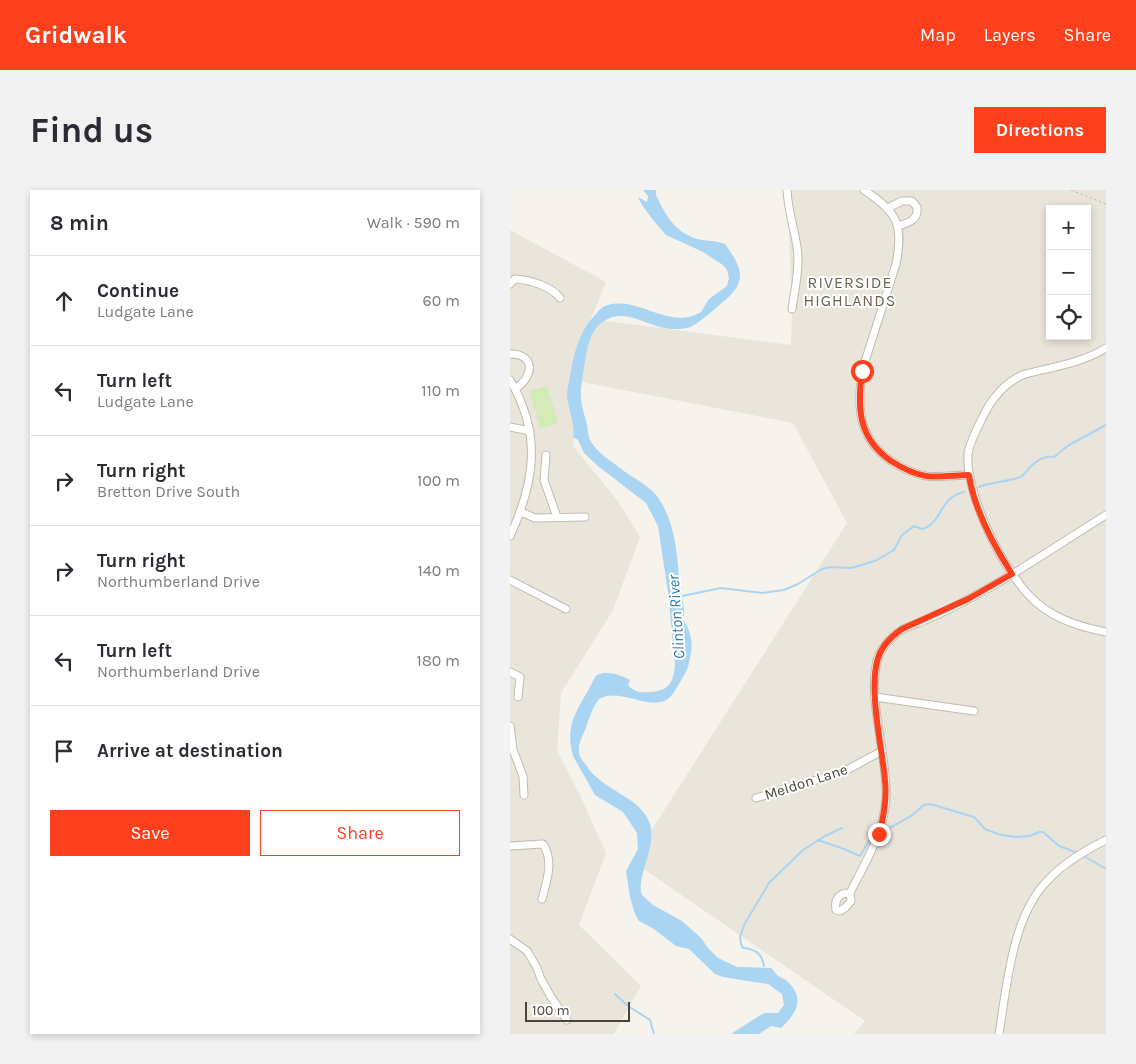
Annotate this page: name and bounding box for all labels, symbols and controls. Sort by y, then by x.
text: Gridwalk [25,21,127,49]
text: Map [920,24,956,46]
text: Layers [984,24,1036,46]
text: Share [1064,24,1111,46]
button: Directions [974,107,1106,153]
text: Find us [30,110,153,151]
map controls [1046,205,1091,340]
button: + [1046,205,1091,250]
text: 8 min [50,211,109,235]
text: Walk · 590 m [367,213,460,232]
button: − [1046,250,1091,295]
district label: RIVERSIDE HIGHLANDS [803,273,897,310]
text: Continue [97,280,179,302]
icon: ahead [50,287,78,315]
text: 60 m [423,291,460,310]
button: locate [1046,295,1091,340]
text: Ludgate Lane [97,302,194,321]
route start [851,360,874,383]
text: Turn left [97,370,172,392]
icon: left [50,377,78,405]
text: 110 m [421,381,460,400]
text: Ludgate Lane [97,392,194,411]
text: Turn right [97,460,186,482]
icon: right [50,467,78,495]
text: 100 m [417,471,460,490]
text: Bretton Drive South [97,482,240,501]
text: Turn right [97,550,186,572]
icon: right [50,557,78,585]
text: 140 m [418,561,460,580]
text: Northumberland Drive [97,572,260,591]
water label: Clinton River [664,574,688,660]
text: Turn left [97,640,172,662]
icon: left [50,647,78,675]
text: 180 m [417,651,460,670]
text: Northumberland Drive [97,662,260,681]
icon: arrive [50,737,78,765]
text: Arrive at destination [97,740,283,762]
street label: Meldon Lane [762,760,850,804]
button: Save [50,810,250,856]
button: Share [260,810,460,856]
route end [868,823,891,846]
scale bar [525,999,630,1022]
text: 100 m [532,1002,570,1019]

